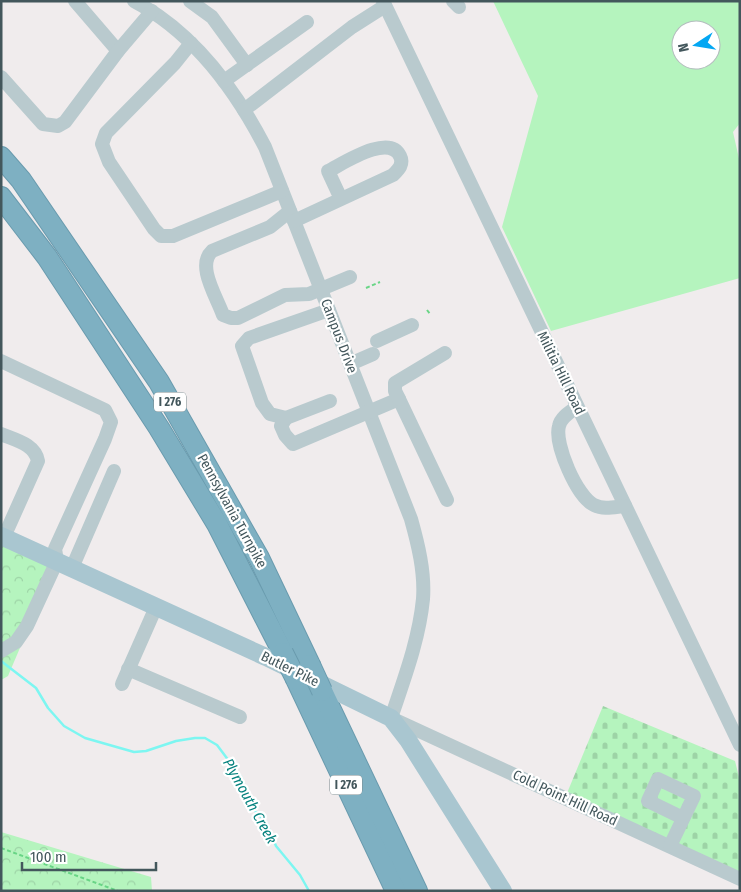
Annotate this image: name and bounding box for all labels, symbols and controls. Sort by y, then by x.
north arrow [671,20,721,70]
text: N [675,42,693,53]
street label: Campus Drive [317,296,361,376]
street label: Militia Hill Road [533,329,589,417]
road number: I 276 [154,392,186,412]
street label: Pennsylvania Turnpike [194,451,270,571]
street label: Butler Pike [258,648,322,690]
water label: Plymouth Creek [219,755,281,847]
street label: Cold Point Hill Road [510,766,620,830]
road number: I 276 [330,776,362,794]
scale bar [22,840,156,872]
text: 100 m [30,848,67,866]

